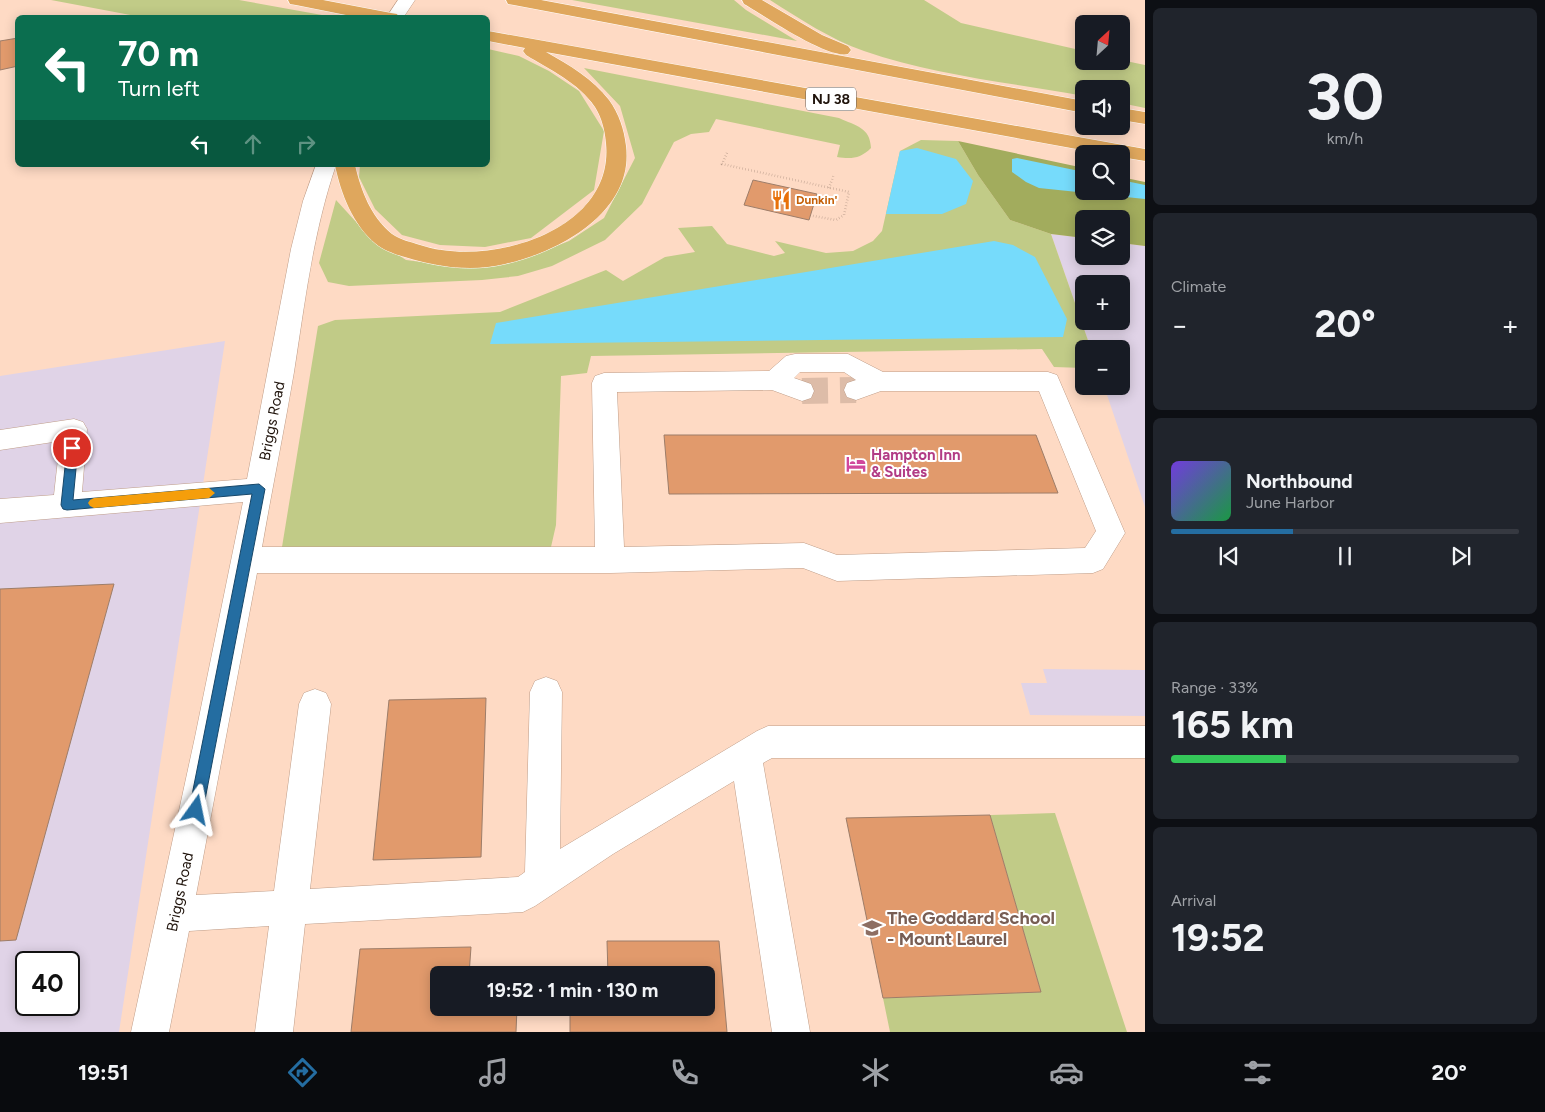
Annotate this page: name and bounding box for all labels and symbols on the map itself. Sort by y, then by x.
north arrow [1075,15,1130,70]
road number: NJ 38 [806,88,856,110]
restaurant icon: Dunkin' [770,189,792,211]
place label: Dunkin' [796,193,837,207]
street label: Briggs Road [255,380,289,462]
pin [51,427,93,469]
place label: Hampton Inn & Suites [871,446,960,481]
hotel icon: Hampton Inn & Suites [845,453,867,475]
position arrow [169,783,221,835]
street label: Briggs Road [163,851,197,933]
place label: The Goddard School - Mount Laurel [887,907,1055,950]
school or university icon: The Goddard School - Mount Laurel [861,917,883,939]
speed limit sign: 40 [15,951,80,1016]

